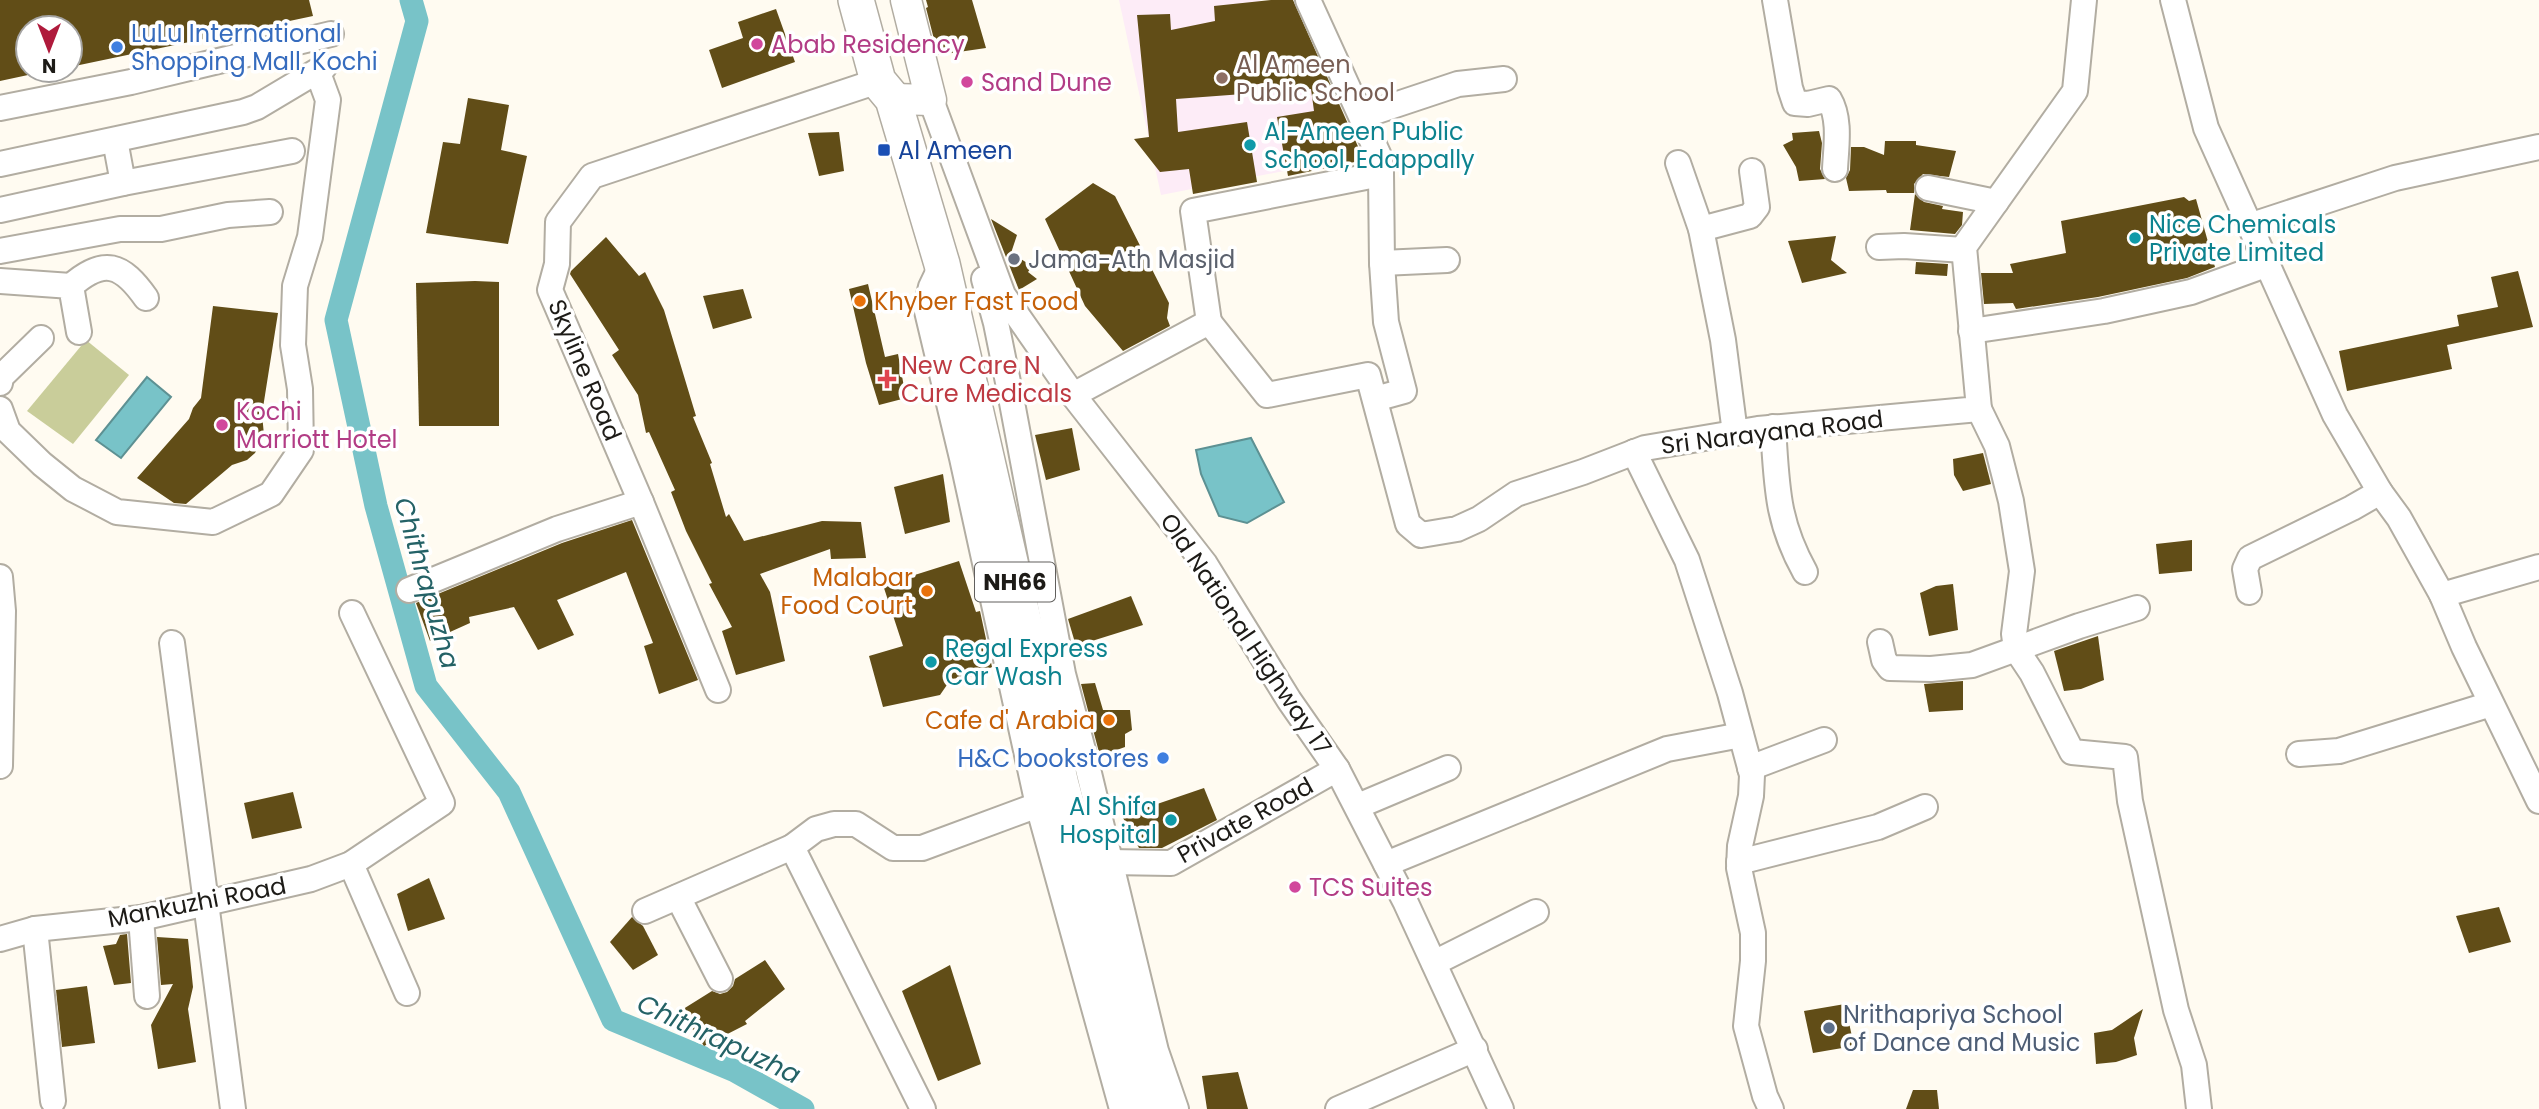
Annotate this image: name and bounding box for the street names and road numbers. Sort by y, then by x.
street label: Skyline Road [540,294,630,446]
street label: Sri Narayana Road [1659,402,1885,462]
street label: Old National Highway 17 [1153,507,1339,761]
road number: NH66 [975,562,1055,602]
street label: Private Road [1171,769,1319,871]
street label: Mankuzhi Road [105,869,289,935]

